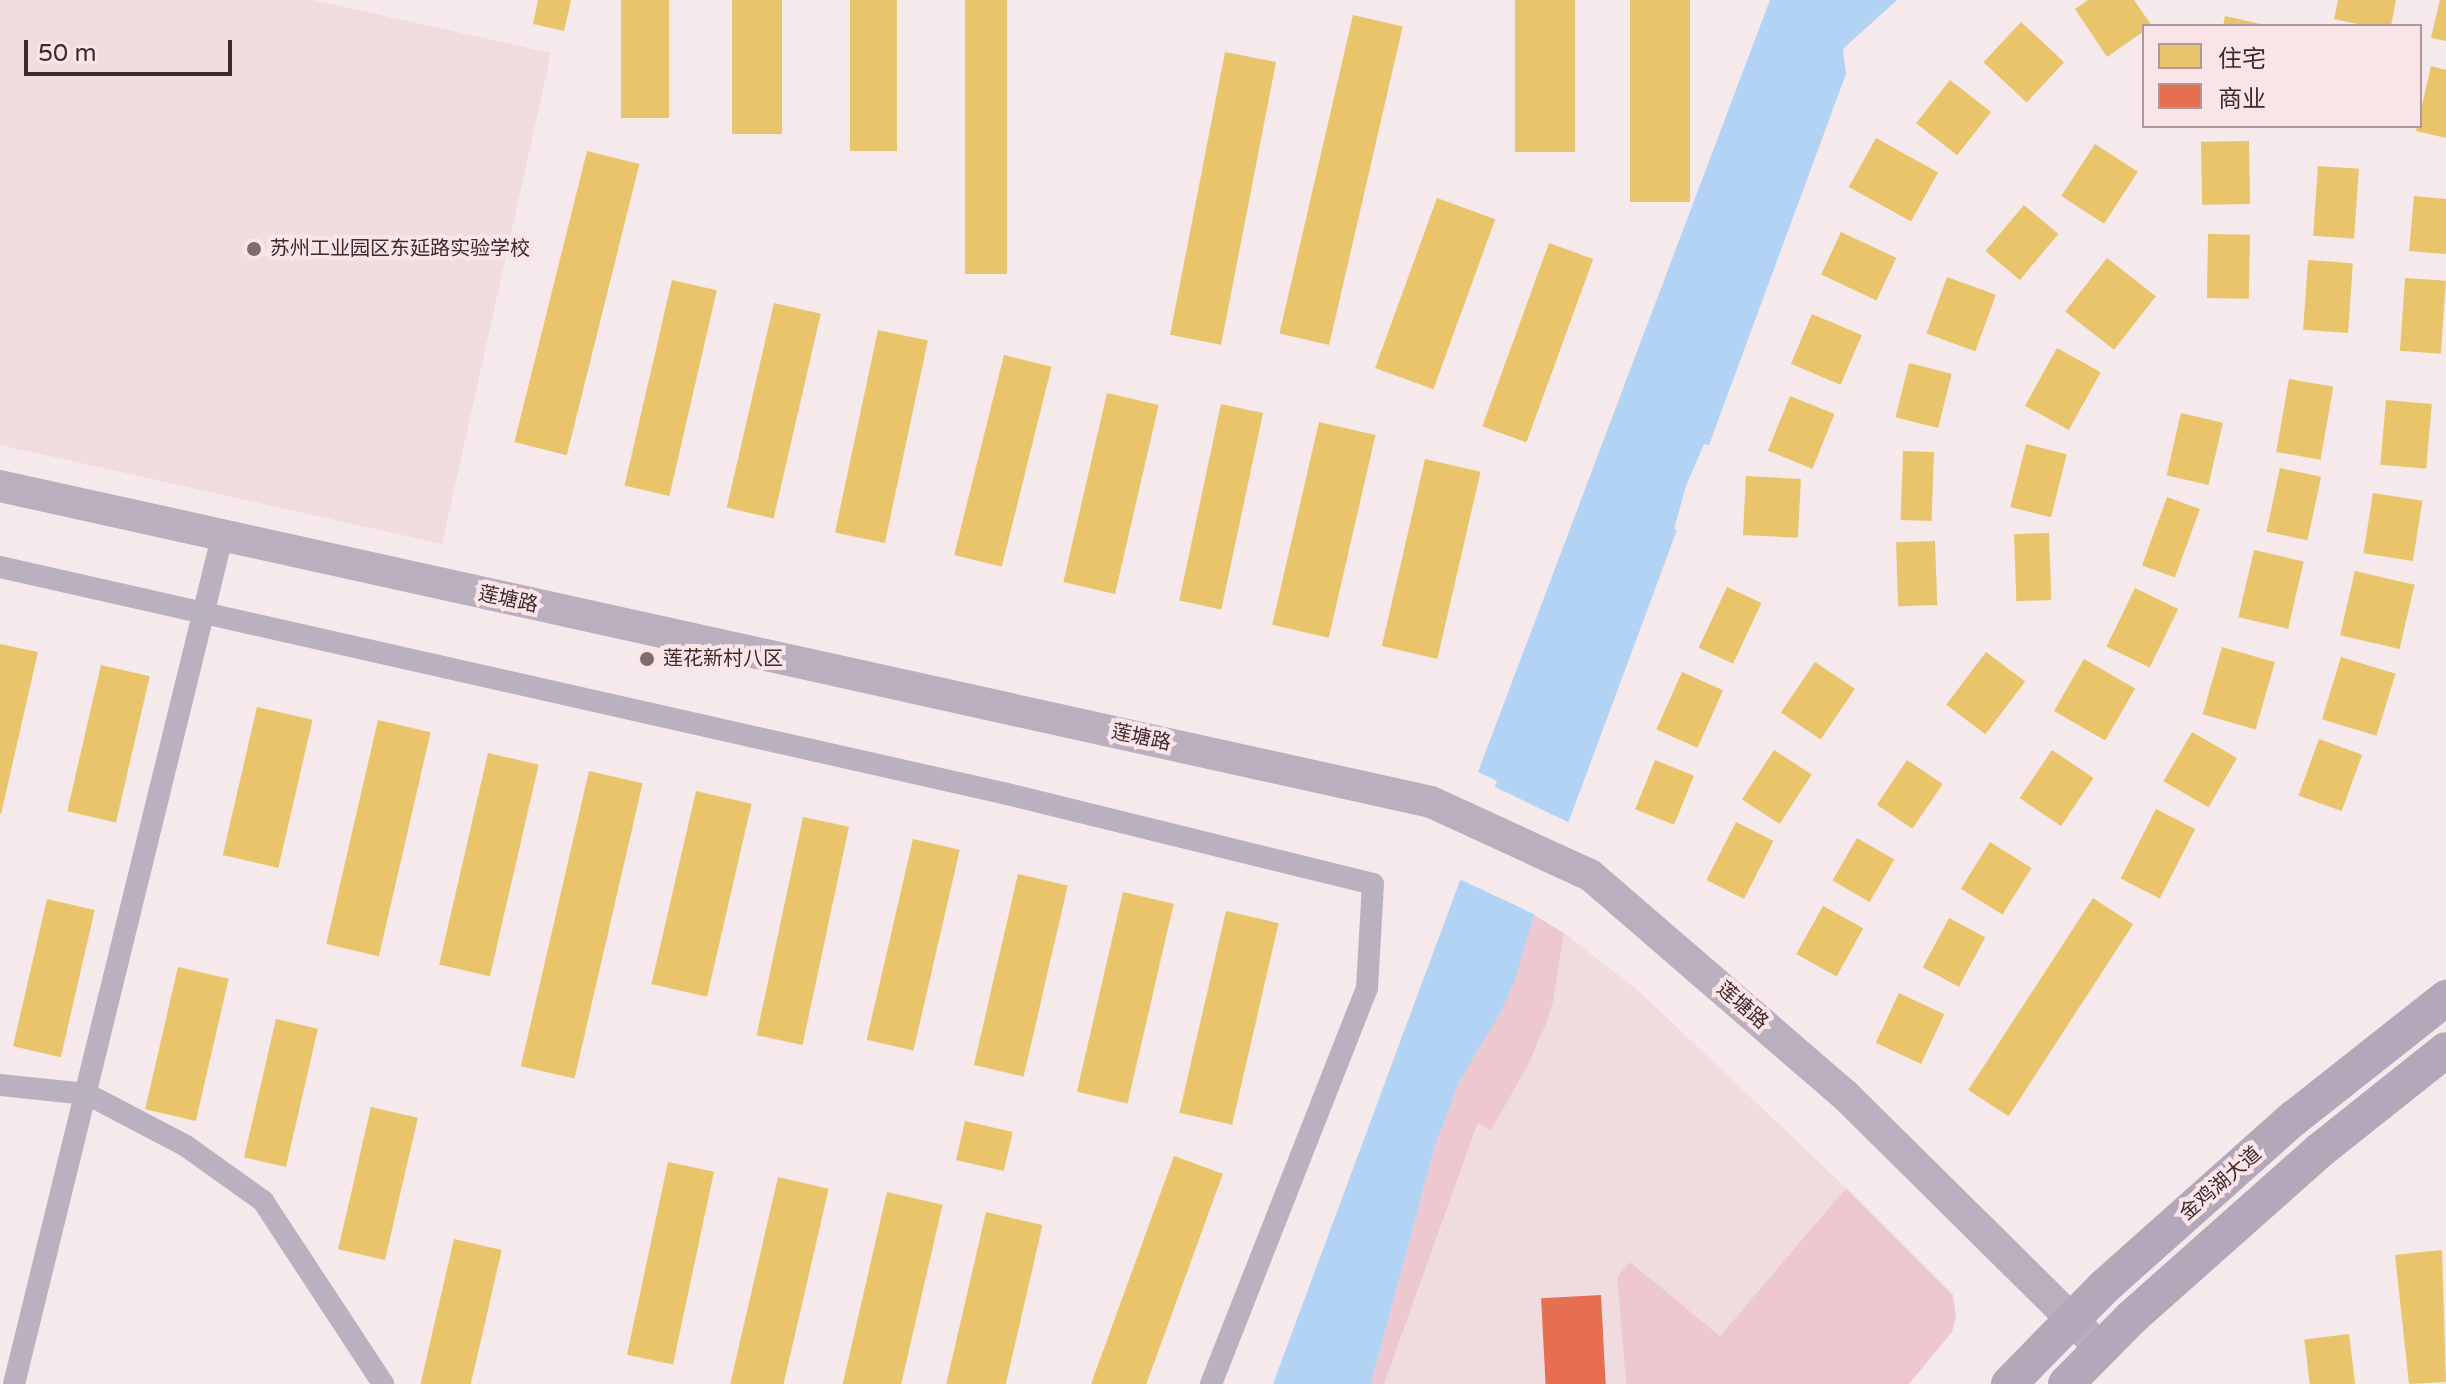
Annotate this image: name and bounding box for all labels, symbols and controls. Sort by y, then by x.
scale bar [28,24,236,74]
legend [2142,24,2422,128]
text: 50 m [38,39,96,68]
text: 住宅 [2218,45,2266,74]
text: 商业 [2218,85,2266,114]
place label: 苏州工业园区东延路实验学校 [270,237,530,261]
marker: 苏州工业园区东延路实验学校 [245,240,263,258]
street label: 莲塘路 [476,582,540,618]
place label: 莲花新村八区 [663,647,783,671]
marker: 莲花新村八区 [638,650,656,668]
street label: 莲塘路 [1109,720,1173,756]
street label: 莲塘路 [1711,977,1773,1035]
street label: 金鸡湖大道 [2175,1142,2267,1226]

